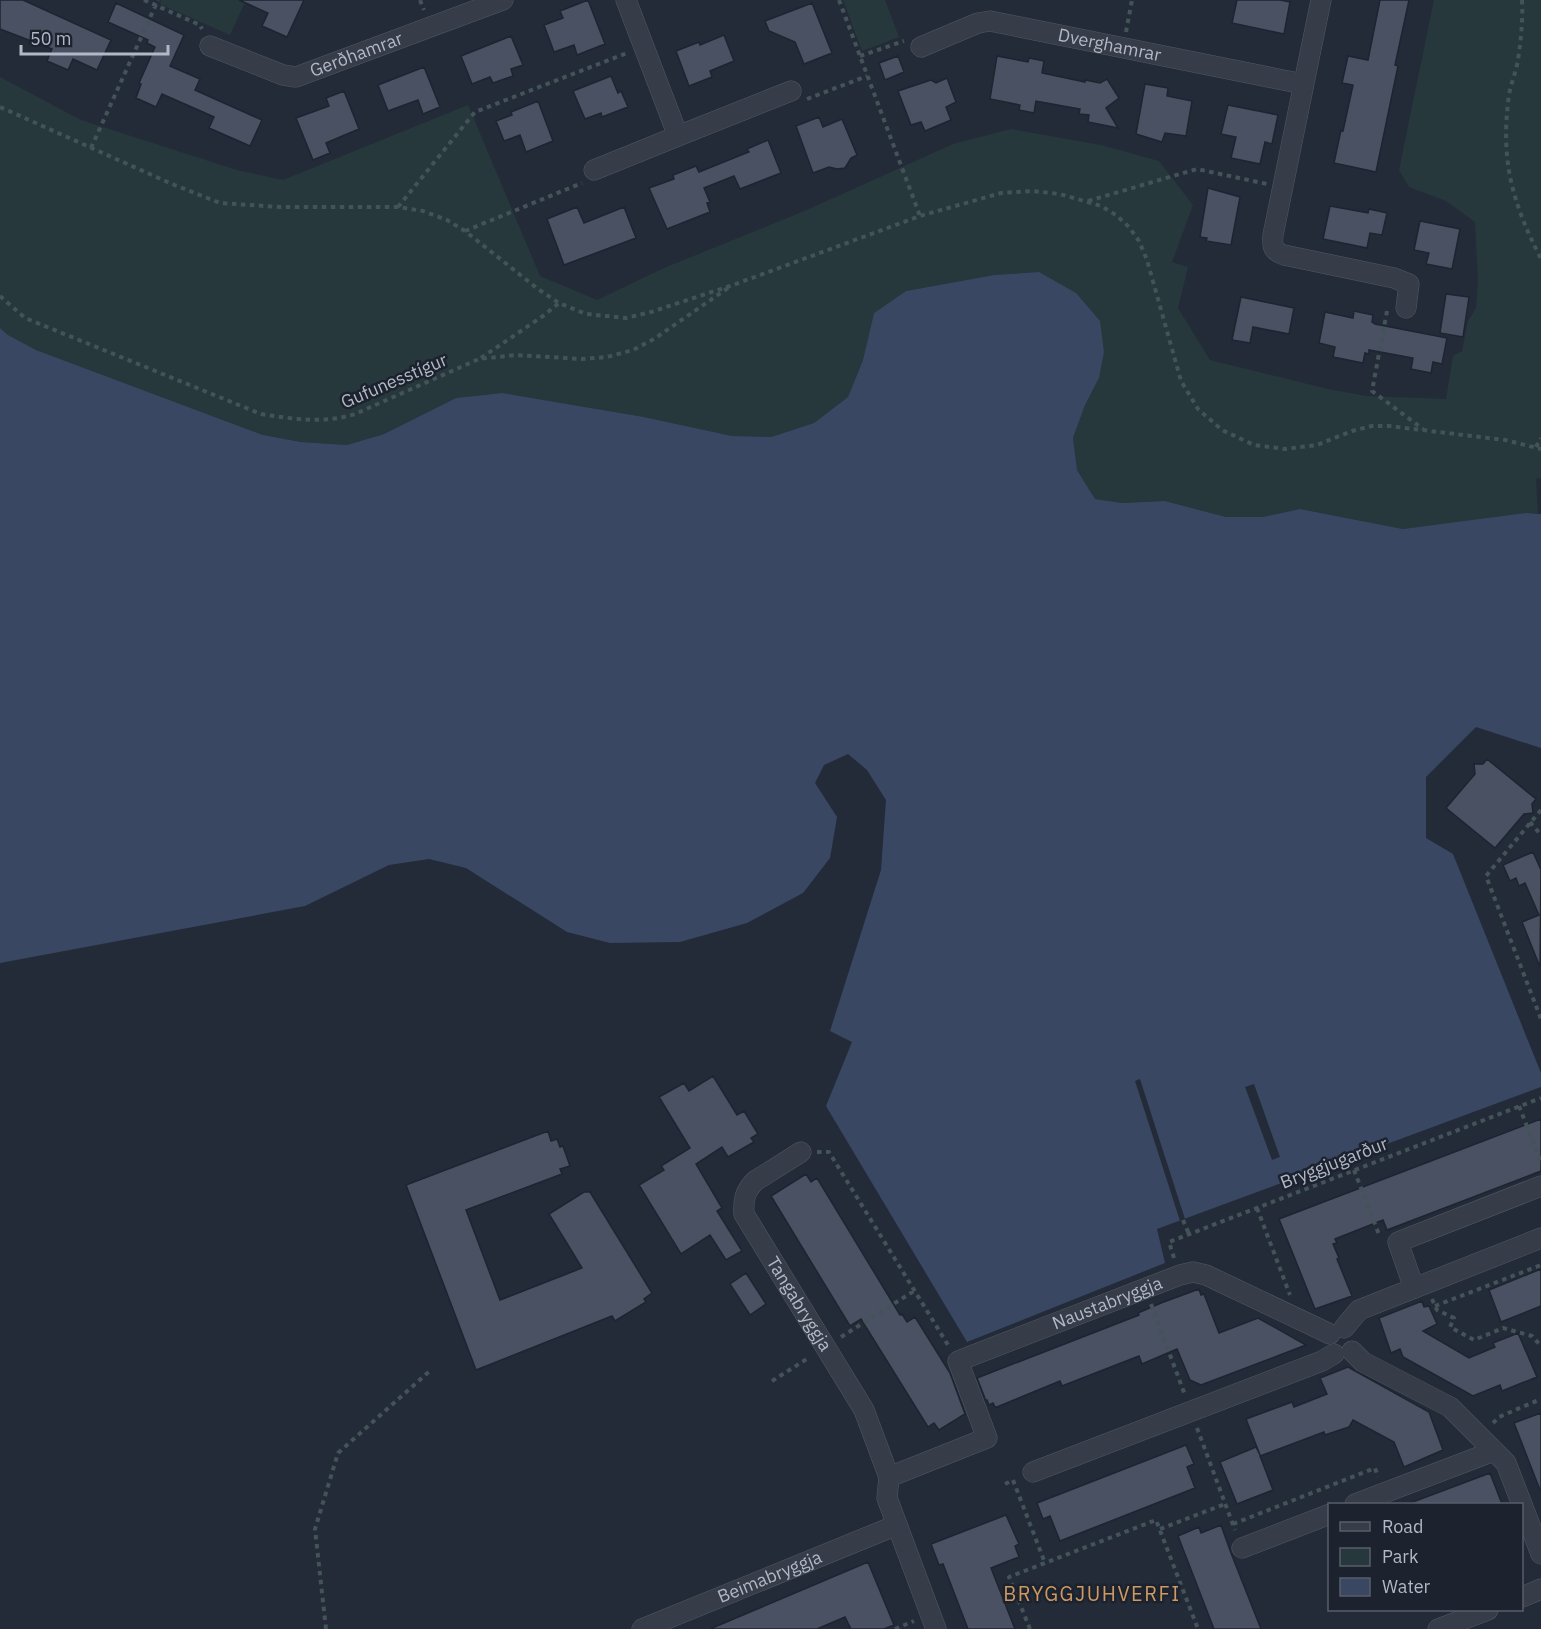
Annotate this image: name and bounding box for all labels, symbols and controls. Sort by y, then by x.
scale bar [21,18,168,56]
street label: Dverghamrar [1056,23,1164,66]
street label: Gerðhamrar [306,26,406,82]
text: 50 m [30,27,72,50]
street label: Gufunesstígur [337,348,451,413]
street label: Bryggjugarður [1277,1131,1391,1194]
street label: Tangabryggja [762,1252,837,1356]
street label: Naustabryggja [1049,1271,1166,1334]
legend [1328,1503,1523,1611]
text: Road [1382,1515,1423,1538]
street label: Beimabryggja [714,1545,825,1608]
text: Park [1382,1545,1419,1568]
text: Water [1382,1575,1431,1598]
district label: BRYGGJUHVERFI [1003,1580,1181,1607]

